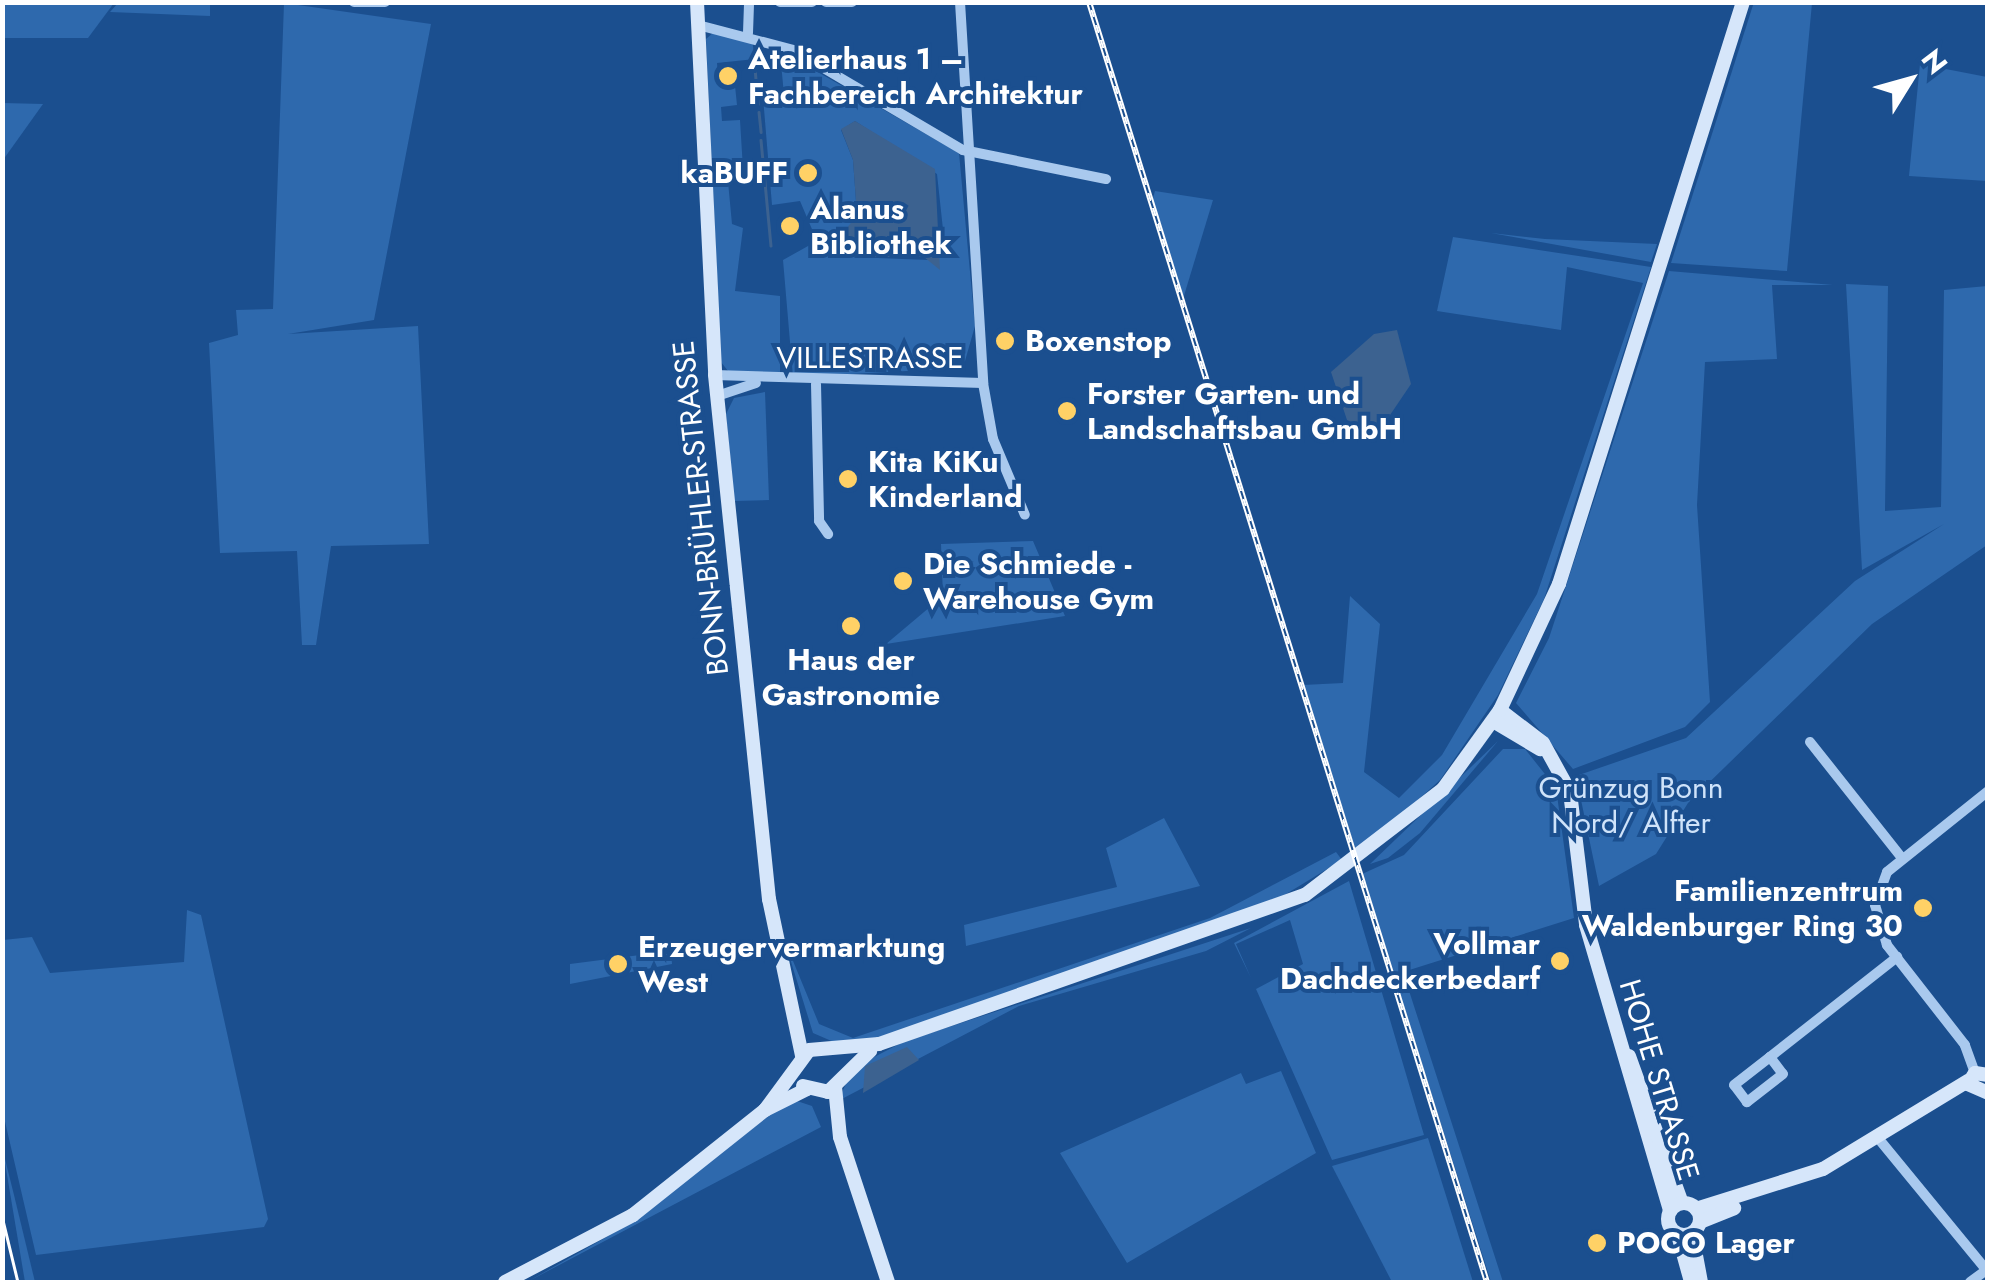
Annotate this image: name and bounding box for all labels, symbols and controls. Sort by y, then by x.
north arrow [1860,30,1960,130]
text: N [1911,40,1957,83]
place label: Atelierhaus 1 – Fachbereich Architektur [748,41,1083,112]
marker: Atelierhaus 1 – Fachbereich Architektur [717,65,739,87]
place label: kaBUFF [680,155,788,191]
marker: kaBUFF [797,162,819,184]
place label: Alanus Bibliothek [810,191,952,262]
marker: Alanus Bibliothek [779,215,801,237]
place label: Boxenstop [1025,323,1172,359]
marker: Boxenstop [994,330,1016,352]
street label: BONN-BRÜHLER-STRASSE [666,339,736,677]
street label: VILLESTRASSE [776,340,964,376]
place label: Forster Garten- und Landschaftsbau GmbH [1087,376,1402,446]
marker: Forster Garten- und Landschaftsbau GmbH [1056,400,1078,422]
place label: Kita KiKu Kinderland [868,444,1023,514]
marker: Kita KiKu Kinderland [837,468,859,490]
place label: Die Schmiede - Warehouse Gym [923,546,1154,616]
marker: Die Schmiede - Warehouse Gym [892,570,914,592]
marker: Haus der Gastronomie [840,615,862,637]
place label: Haus der Gastronomie [762,642,940,712]
park label: Grünzug Bonn Nord/ Alfter [1538,770,1724,840]
place label: Familienzentrum Waldenburger Ring 30 [1582,873,1903,944]
marker: Familienzentrum Waldenburger Ring 30 [1912,897,1934,919]
place label: Vollmar Dachdeckerbedarf [1280,926,1540,996]
place label: Erzeugervermarktung West [638,929,945,1000]
marker: Vollmar Dachdeckerbedarf [1549,950,1571,972]
marker: Erzeugervermarktung West [607,953,629,975]
street label: HOHE STRASSE [1611,975,1707,1185]
place label: POCO Lager [1617,1225,1795,1261]
marker: POCO Lager [1586,1232,1608,1254]

